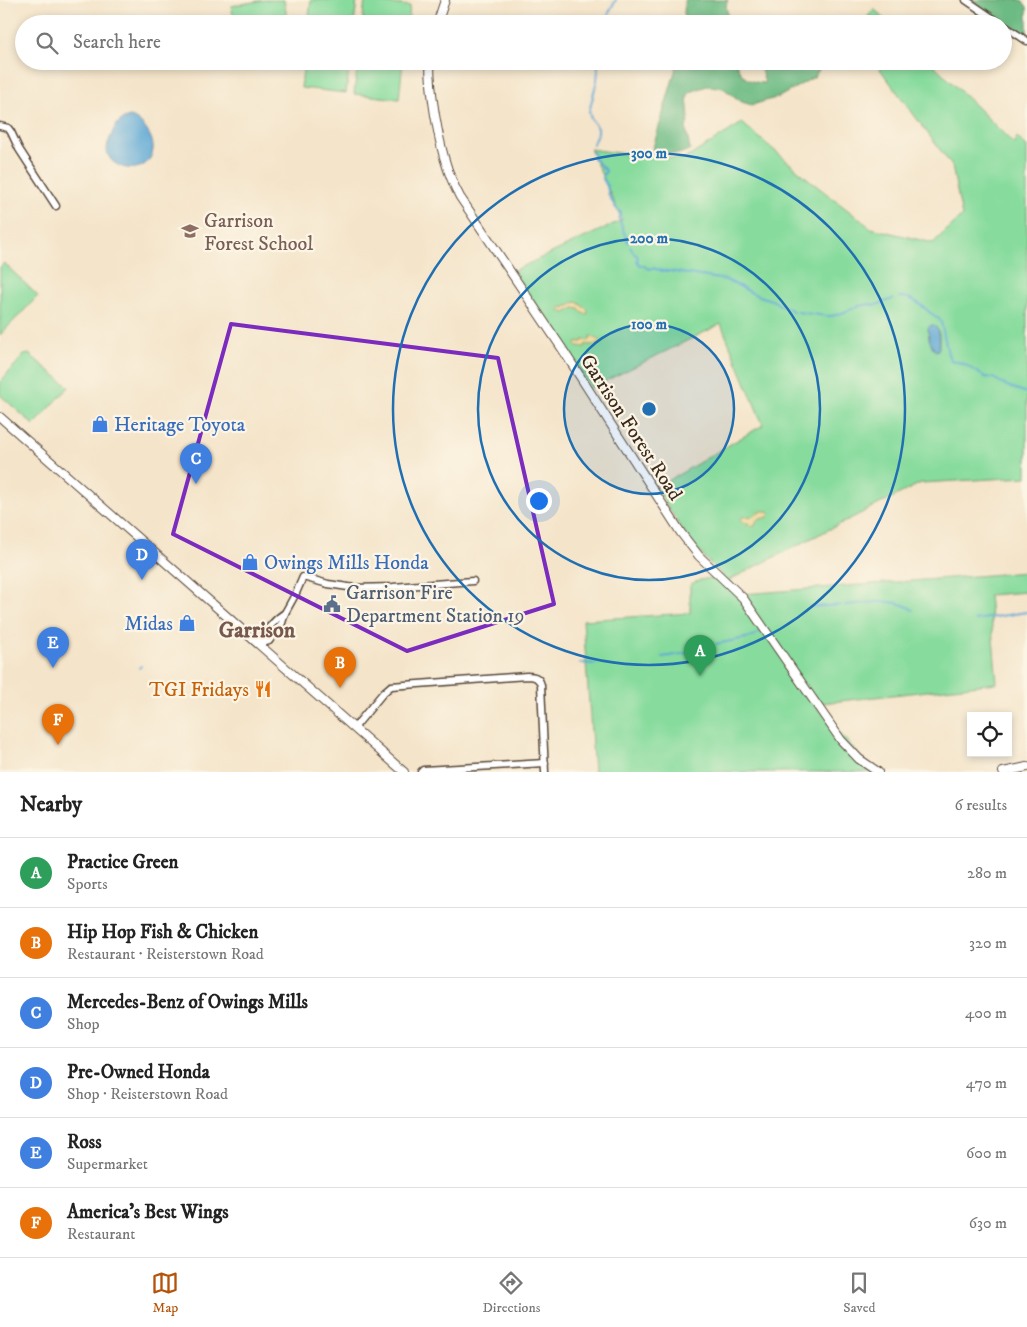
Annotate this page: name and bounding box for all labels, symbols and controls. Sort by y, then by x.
search box [15,15,1012,70]
icon: search [33,29,61,57]
text: Search here [73,31,161,54]
text: 300 m [631,144,668,163]
place label: Garrison Forest School [204,209,313,257]
school or university icon: Garrison Forest School [180,221,200,241]
text: 200 m [630,229,669,248]
text: 100 m [631,315,668,334]
street label: Garrison Forest Road [574,350,687,506]
centre of rings [640,400,658,418]
place label: Heritage Toyota [114,413,246,438]
shop icon: Heritage Toyota [90,414,110,434]
pin: C [180,443,212,484]
your location [526,488,552,514]
pin: D [126,539,158,580]
place label: Owings Mills Honda [264,551,429,576]
shop icon: Owings Mills Honda [240,552,260,572]
place label: Garrison Fire Department Station 19 [346,581,525,629]
public building icon: Garrison Fire Department Station 19 [322,594,342,614]
place label: Midas [124,612,173,637]
shop icon: Midas [177,613,197,633]
district label: Garrison [219,617,296,644]
pin: E [37,627,69,668]
pin: A [684,635,716,676]
pin: B [324,647,356,688]
place label: TGI Fridays [149,678,249,703]
restaurant icon: TGI Fridays [253,679,273,699]
pin: F [42,704,74,745]
map controls [967,712,1012,757]
button: locate [967,712,1012,757]
text: Nearby [20,792,82,818]
text: 6 results [954,795,1007,815]
text: Practice Green [67,851,178,874]
text: A [31,863,41,883]
text: 280 m [967,863,1007,883]
text: Sports [67,874,108,894]
text: Hip Hop Fish & Chicken [67,921,258,944]
text: B [31,933,41,953]
text: 320 m [969,933,1007,953]
text: Restaurant · Reisterstown Road [67,944,264,964]
text: Mercedes-Benz of Owings Mills [67,991,308,1014]
text: C [31,1003,41,1023]
text: 400 m [965,1003,1007,1023]
text: Shop [67,1014,100,1034]
text: Pre-Owned Honda [67,1061,210,1084]
text: D [30,1073,42,1093]
text: 470 m [966,1073,1007,1093]
text: Shop · Reisterstown Road [67,1084,228,1104]
text: Ross [67,1131,101,1154]
text: E [30,1143,42,1163]
text: 600 m [966,1143,1007,1163]
text: Supermarket [67,1154,148,1174]
text: America's Best Wings [67,1201,228,1224]
text: F [31,1213,41,1233]
text: 630 m [969,1213,1007,1233]
text: Restaurant [67,1224,135,1244]
tab: Map [151,1269,179,1317]
tab: Directions [482,1269,540,1317]
tab: Saved [843,1269,876,1317]

